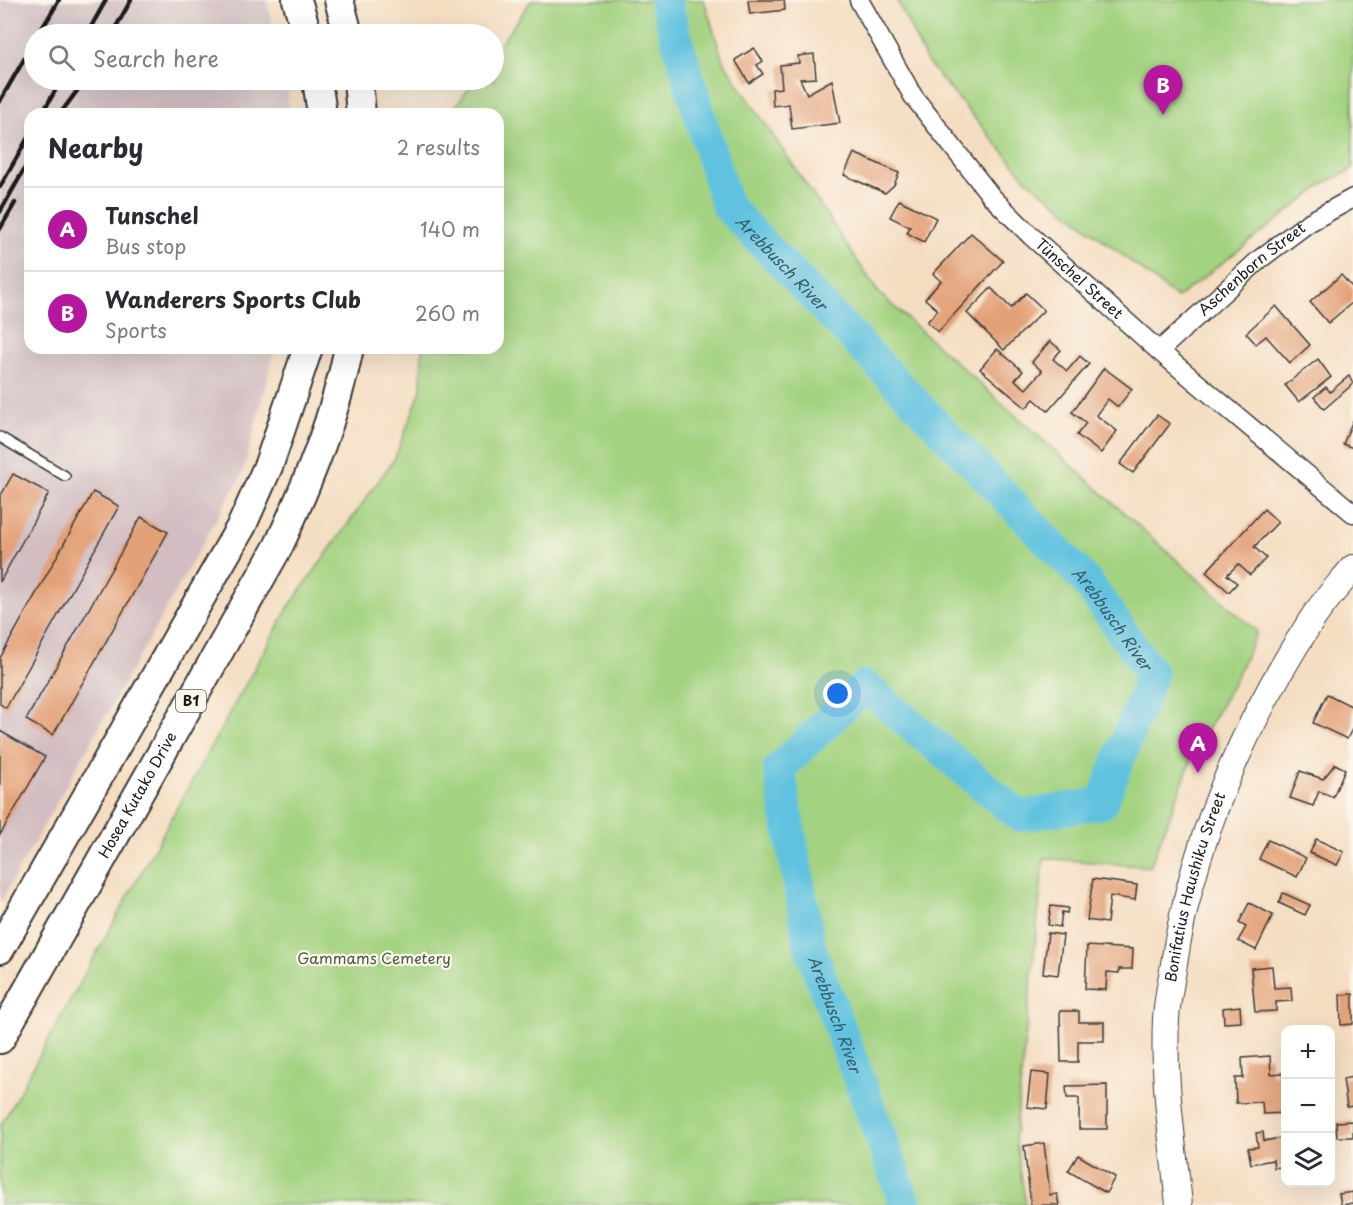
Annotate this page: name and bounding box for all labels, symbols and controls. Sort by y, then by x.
search box [24,24,504,90]
icon: search [45,41,78,74]
text: Search here [93,41,219,74]
pin: B [1144,66,1182,115]
text: Nearby [48,128,143,167]
text: 2 results [397,132,480,162]
text: Tunschel [105,198,198,231]
water label: Arebbusch River [731,209,835,317]
text: A [60,214,75,244]
text: 140 m [420,214,480,244]
street label: Aschenborn Street [1192,216,1310,320]
text: Bus stop [105,231,186,261]
street label: Tünschel Street [1031,232,1129,324]
text: Wanderers Sports Club [105,282,361,315]
text: B [61,298,74,328]
text: 260 m [415,298,480,328]
text: Sports [105,315,167,345]
water label: Arebbusch River [1067,561,1160,677]
your location [823,679,852,708]
road number: B1 [176,690,206,712]
pin: A [1178,724,1218,773]
street label: Hosea Kutako Drive [91,727,181,862]
street label: Bonifatius Haushiku Street [1158,788,1231,984]
park label: Gammams Cemetery [297,946,451,969]
water label: Arebbusch River [803,952,869,1078]
map controls [1281,1025,1335,1187]
button: + [1281,1025,1335,1079]
button: − [1281,1079,1335,1133]
button: layers [1281,1133,1335,1187]

